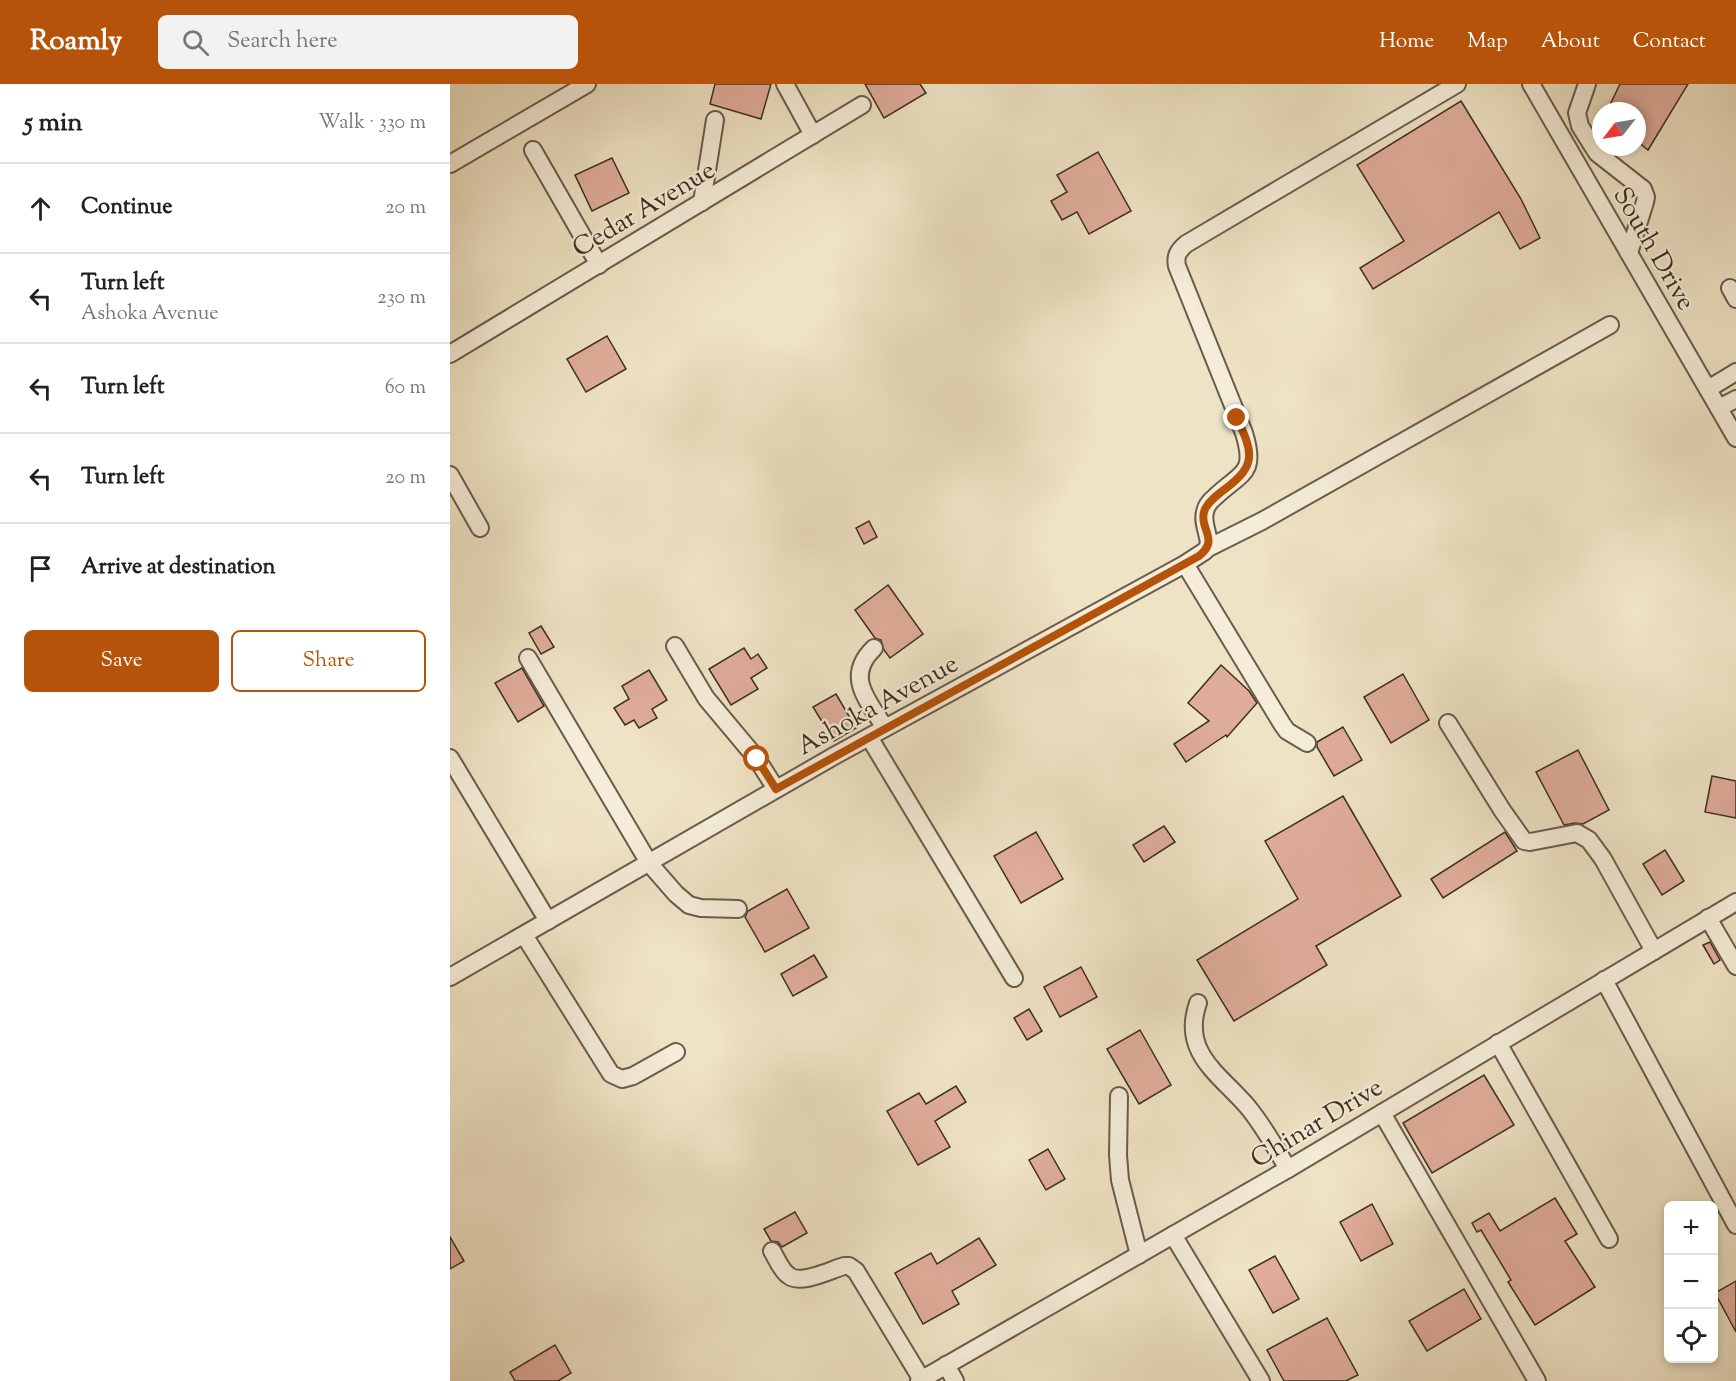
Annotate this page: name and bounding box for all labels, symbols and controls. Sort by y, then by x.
search box [158,15,578,69]
text: Roamly [30,22,122,62]
icon: search [179,26,212,59]
text: Search here [227,26,338,58]
text: Home [1379,27,1434,57]
text: Map [1467,27,1508,57]
text: About [1541,27,1600,57]
text: Contact [1633,27,1706,57]
north arrow [1592,102,1646,156]
text: 5 min [24,105,83,142]
text: Walk · 330 m [318,109,426,138]
street label: Cedar Avenue [566,153,723,267]
street label: South Drive [1603,181,1703,318]
icon: ahead [24,192,57,225]
text: Continue [81,192,172,224]
text: 20 m [385,194,426,223]
text: Turn left [81,268,164,300]
icon: left [24,282,57,315]
text: 230 m [377,284,426,313]
text: Ashoka Avenue [81,300,219,329]
icon: left [24,372,57,405]
text: Turn left [81,372,164,404]
text: 60 m [385,374,426,403]
route end [1223,404,1249,430]
icon: left [24,462,57,495]
text: Turn left [81,462,164,494]
text: 20 m [385,464,426,493]
icon: arrive [24,552,57,585]
text: Arrive at destination [81,552,276,584]
button: Save [24,630,219,692]
button: Share [231,630,426,692]
street label: Ashoka Avenue [791,647,965,766]
route start [743,745,769,771]
street label: Chinar Drive [1244,1070,1390,1178]
map controls [1664,1201,1718,1363]
button: + [1664,1201,1718,1255]
button: − [1664,1255,1718,1309]
button: locate [1664,1309,1718,1363]

